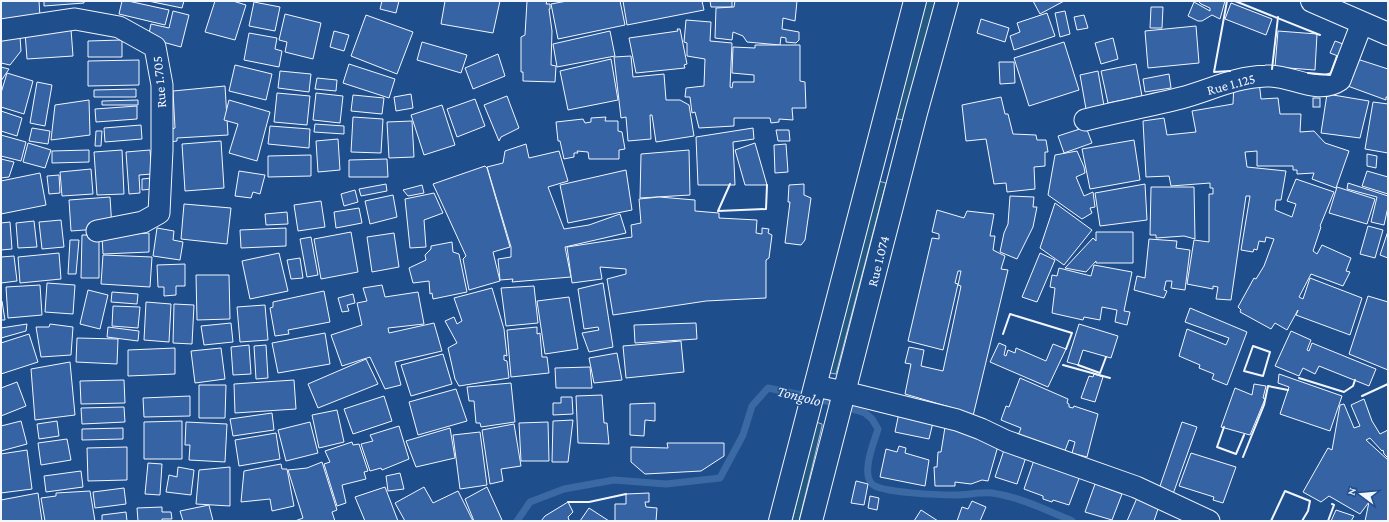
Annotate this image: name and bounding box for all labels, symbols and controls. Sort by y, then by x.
street label: Rue 1.705 [149,55,169,109]
street label: Rue 1.125 [1205,70,1257,98]
street label: Rue 1.074 [864,234,892,288]
water label: Tongolo [775,383,823,410]
north arrow [1341,474,1381,514]
text: N [1345,486,1358,497]

